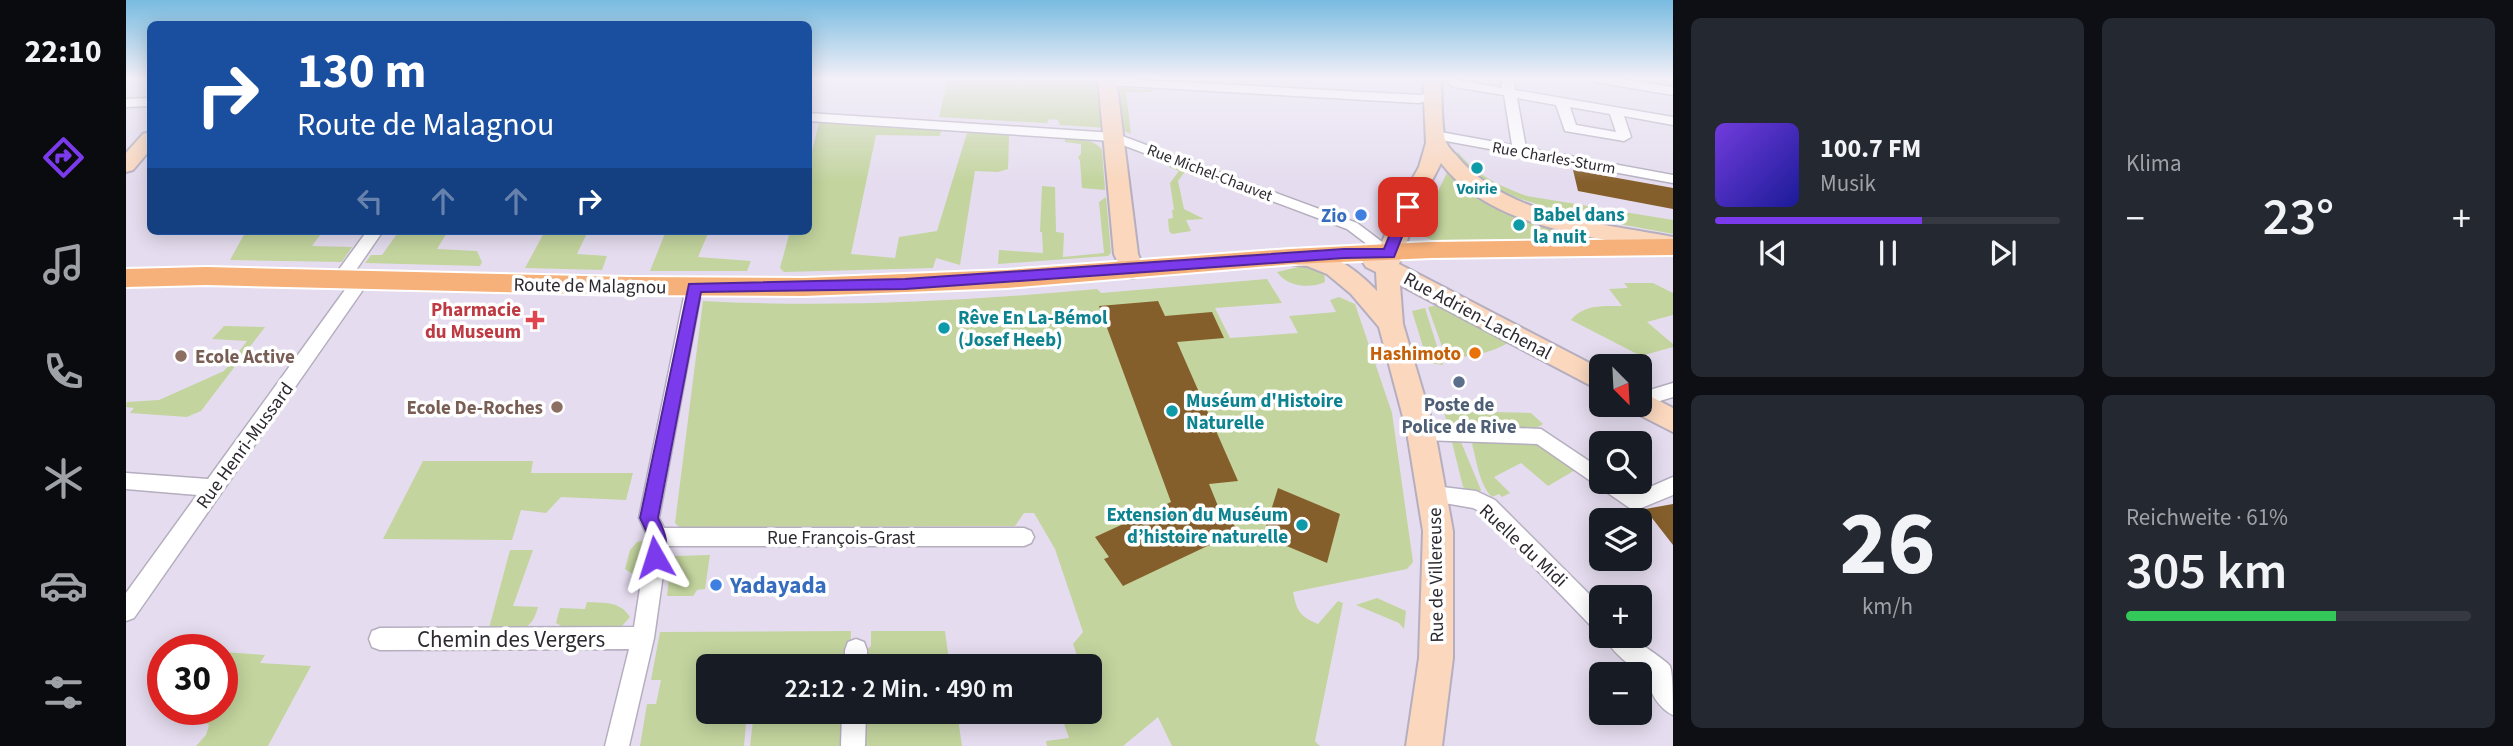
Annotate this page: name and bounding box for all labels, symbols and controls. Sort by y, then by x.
text: 22:10 [24,29,102,75]
text: 130 m [297,37,426,107]
icon: right [182,49,273,140]
text: Route de Malagnou [297,102,554,148]
text: 100.7 FM [1820,130,1921,167]
icon: directions [39,133,88,182]
street label: Rue Charles-Sturm [1490,136,1617,180]
street label: Rue Michel-Chauvet [1144,139,1276,207]
text: Klima [2126,147,2182,180]
marker: Voirie [1469,160,1485,176]
text: Musik [1820,167,1876,200]
pin [1378,177,1438,237]
place label: Voirie [1456,178,1497,200]
text: 23° [2263,181,2334,255]
icon: left [351,182,389,220]
icon: ahead [424,182,462,220]
icon: ahead [497,182,535,220]
icon: right [570,182,608,220]
icon: arrive [1389,188,1427,226]
text: − [2126,192,2145,246]
text: + [2452,192,2471,246]
place label: Babel dans la nuit [1533,202,1625,251]
place label: Zio [1321,203,1347,230]
marker: Zio [1353,207,1369,223]
marker: Babel dans la nuit [1511,217,1527,233]
icon: previous [1754,234,1792,272]
icon: pause [1869,234,1907,272]
icon: next [1984,234,2022,272]
icon: music [39,240,88,289]
street label: Rue Adrien-Lachenal [1398,266,1556,367]
street label: Route de Malagnou [513,272,667,301]
place label: Pharmacie du Museum [425,297,521,346]
place label: Rêve En La-Bémol (Josef Heeb) [958,305,1108,354]
marker: Pharmacie du Museum [527,312,543,328]
marker: Rêve En La-Bémol (Josef Heeb) [936,320,952,336]
place label: Hashimoto [1370,341,1461,368]
place label: Ecole Active [195,344,295,371]
marker: Hashimoto [1467,345,1483,361]
icon: phone [39,347,88,396]
marker: Ecole Active [173,348,189,364]
north arrow [1589,354,1652,416]
map controls [1589,354,1652,725]
marker: Poste de Police de Rive [1451,374,1467,390]
street label: Rue Henri-Mussard [190,377,300,515]
place label: Muséum d'Histoire Naturelle [1186,388,1343,437]
place label: Poste de Police de Rive [1401,392,1517,441]
place label: Ecole De-Roches [406,395,543,422]
marker: Ecole De-Roches [549,399,565,415]
marker: Muséum d'Histoire Naturelle [1164,403,1180,419]
button: search [1589,431,1652,494]
icon: climate [39,454,88,503]
text: 26 [1839,480,1936,609]
street label: Ruelle du Midi [1473,498,1573,594]
text: Reichweite · 61% [2126,501,2288,534]
place label: Extension du Muséum d’histoire naturelle [1107,502,1288,551]
street label: Rue de Villereuse [1422,507,1451,643]
button: layers [1589,508,1652,571]
marker: Extension du Muséum d’histoire naturelle [1294,517,1310,533]
position arrow [618,520,692,594]
street label: Rue François-Grast [767,525,916,552]
text: 305 km [2126,535,2287,609]
icon: car [39,561,88,610]
place label: Yadayada [729,569,827,602]
marker: Yadayada [708,577,724,593]
button: + [1589,585,1652,648]
text: km/h [1862,590,1913,623]
street label: Chemin des Vergers [417,623,605,656]
speed limit sign: 30 [147,634,238,725]
button: − [1589,662,1652,725]
icon: filters [39,668,88,717]
text: 22:12 · 2 Min. · 490 m [784,670,1014,707]

